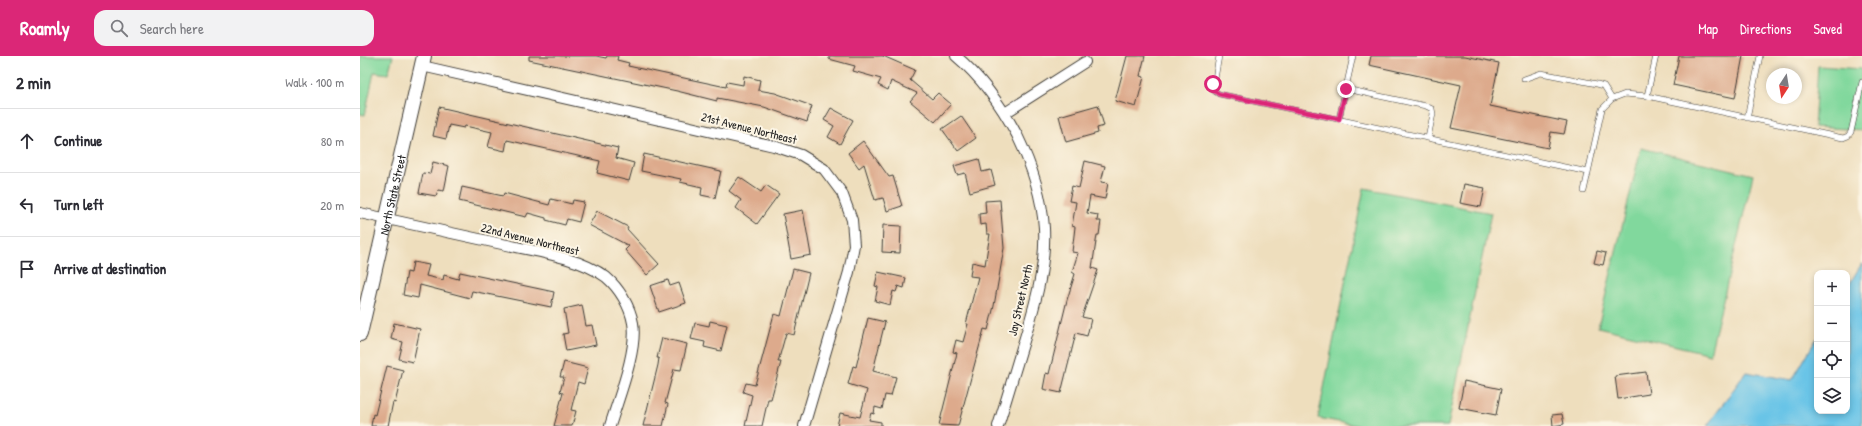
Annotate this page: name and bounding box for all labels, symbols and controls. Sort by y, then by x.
search box [94,10,374,46]
text: Roamly [20,15,70,41]
icon: search [108,17,130,39]
text: Search here [140,18,204,39]
text: Map [1698,19,1718,38]
text: Directions [1740,19,1791,38]
text: Saved [1813,19,1842,38]
north arrow [1766,68,1802,104]
text: 2 min [16,71,51,94]
text: Walk · 100 m [285,73,344,91]
route start [1204,75,1222,93]
route end [1337,80,1355,98]
street label: 21st Avenue Northeast [699,108,799,148]
icon: ahead [16,130,38,152]
text: Continue [54,130,102,151]
text: 80 m [321,132,344,150]
street label: North State Street [375,152,410,236]
icon: left [16,194,38,216]
text: Turn left [54,194,104,215]
text: 20 m [320,196,344,214]
street label: 22nd Avenue Northeast [479,219,582,260]
icon: arrive [16,258,38,280]
text: Arrive at destination [54,258,166,279]
street label: Jay Street North [1004,263,1036,337]
map controls [1814,270,1850,414]
button: + [1814,270,1850,306]
button: − [1814,306,1850,342]
button: locate [1814,342,1850,378]
button: layers [1814,378,1850,414]

